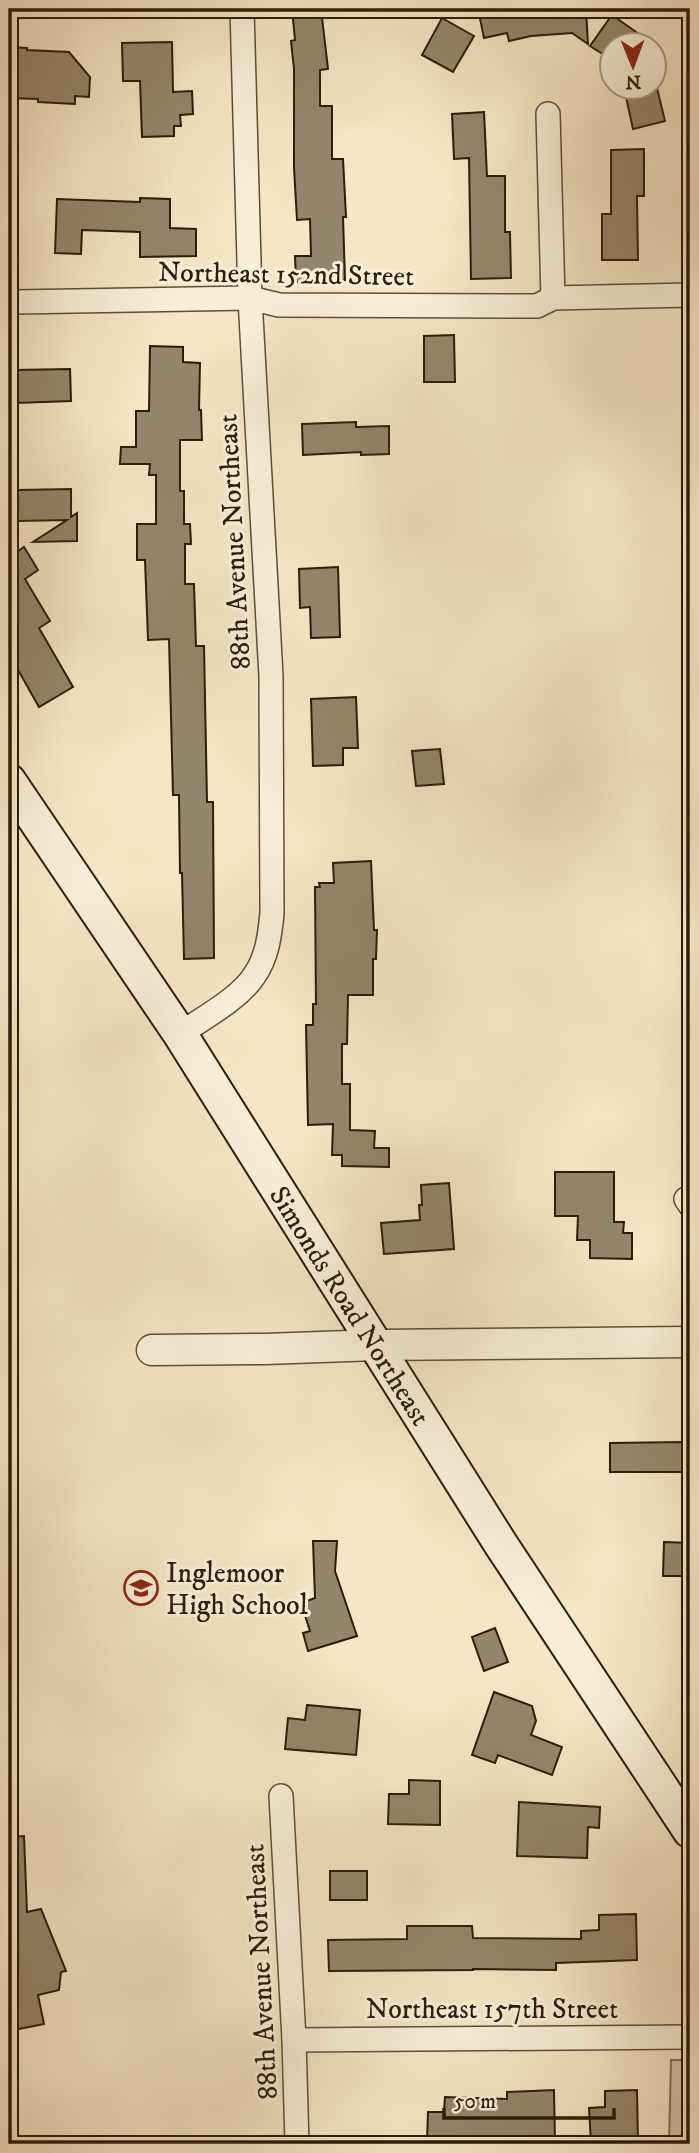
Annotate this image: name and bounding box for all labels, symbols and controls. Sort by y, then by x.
north arrow [598,32,668,102]
text: N [625,70,641,93]
street label: Northeast 152nd Street [158,255,414,294]
street label: 88th Avenue Northeast [210,413,259,671]
street label: Simonds Road Northeast [261,1180,438,1432]
place label: Inglemoor High School [166,1556,309,1623]
school or university icon: Inglemoor High School [122,1569,160,1607]
street label: 88th Avenue Northeast [237,1843,286,2101]
street label: Northeast 157th Street [366,1992,618,2027]
scale bar [444,2076,613,2120]
text: 50 m [454,2089,496,2115]

